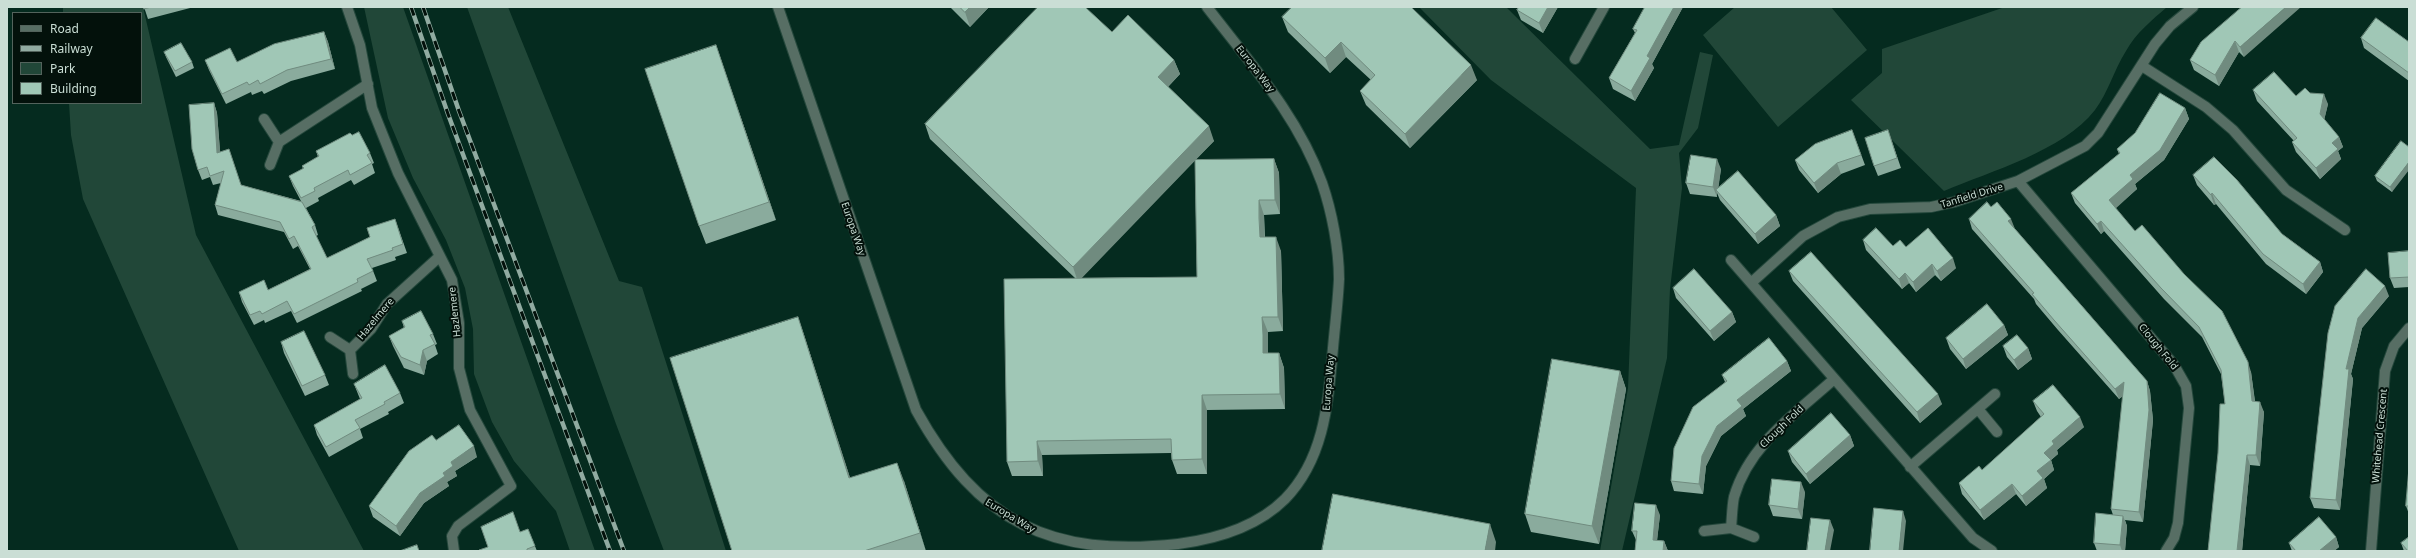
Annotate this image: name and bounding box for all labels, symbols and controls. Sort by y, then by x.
legend [12,12,142,104]
text: Road [50,20,79,37]
text: Railway [50,40,93,57]
street label: Europa Way [1233,43,1277,95]
text: Park [50,60,75,77]
text: Building [50,80,97,97]
street label: Tanfield Drive [1940,181,2004,211]
street label: Europa Way [838,201,868,257]
street label: Hazlemere [446,286,464,338]
street label: Hazelmere [355,296,397,342]
street label: Clough Fold [2136,321,2180,373]
street label: Europa Way [1321,355,1337,411]
street label: Whitehead Crescent [2370,388,2390,484]
street label: Clough Fold [1758,403,1806,451]
street label: Europa Way [983,496,1037,536]

